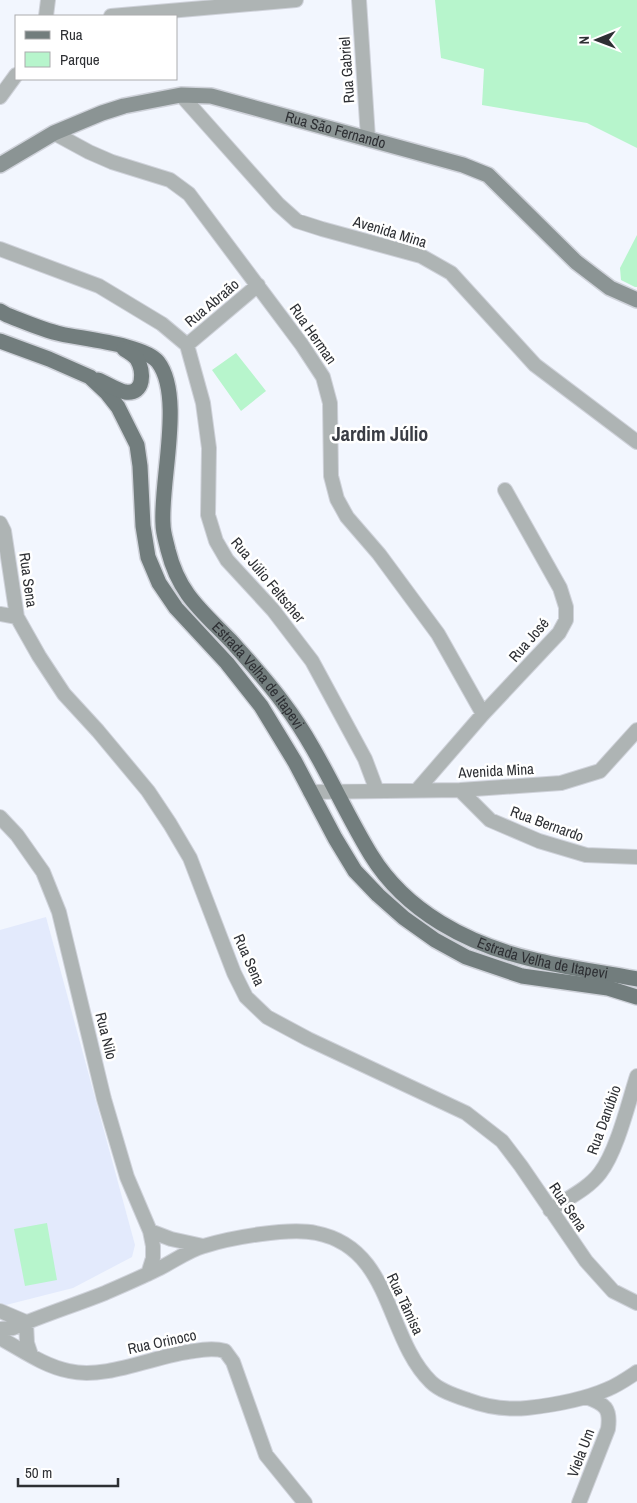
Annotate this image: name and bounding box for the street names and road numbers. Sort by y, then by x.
street label: Rua Gabriel [334,36,359,104]
street label: Rua São Fernando [283,106,388,153]
street label: Avenida Mina [350,210,430,253]
street label: Rua Abraão [180,274,243,332]
street label: Rua Herman [285,299,342,368]
street label: Rua Júlio Feltscher [226,533,310,627]
street label: Rua Sena [14,551,43,609]
street label: Rua José [504,613,554,666]
street label: Estrada Velha de Itapevi [207,617,310,733]
street label: Avenida Mina [457,758,534,783]
street label: Rua Bernardo [508,801,587,847]
street label: Rua Sena [229,931,270,989]
street label: Estrada Velha de Itapevi [474,932,610,984]
street label: Rua Nilo [91,1010,122,1062]
street label: Rua Danúbio [581,1082,626,1157]
street label: Rua Sena [544,1178,593,1235]
street label: Rua Tâmisa [382,1270,429,1338]
street label: Rua Orinoco [126,1324,198,1359]
street label: Viela Um [562,1426,599,1480]

